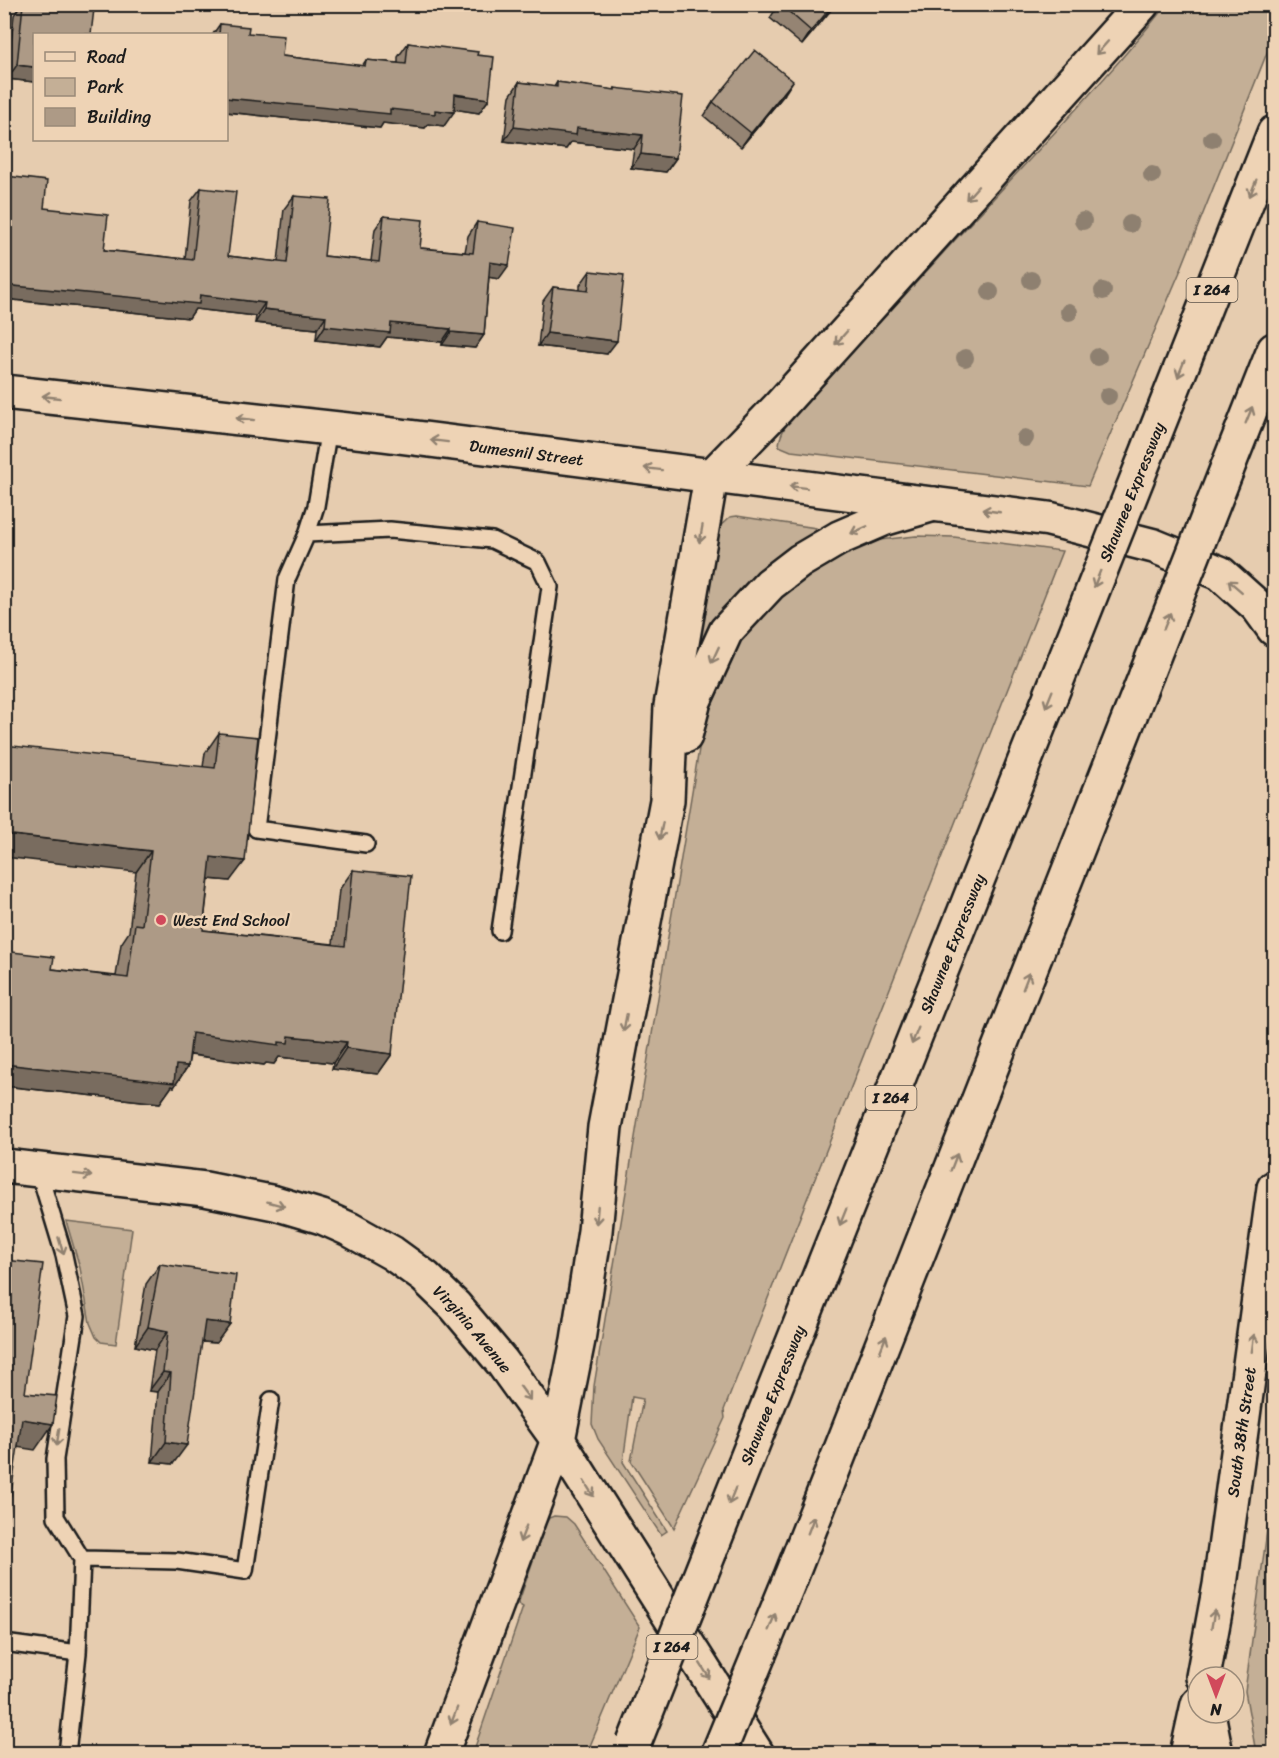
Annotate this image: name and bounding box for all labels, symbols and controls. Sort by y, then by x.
legend [33,33,228,141]
one-way arrow [1095,40,1109,55]
text: Road [87,41,127,73]
text: Park [87,71,124,103]
text: Building [87,101,151,133]
one-way arrow [1247,178,1258,196]
one-way arrow [965,185,979,200]
road number: I 264 [1186,278,1238,302]
one-way arrow [834,330,848,345]
one-way arrow [1175,359,1186,378]
one-way arrow [42,391,62,402]
one-way arrow [1244,406,1255,425]
one-way arrow [236,413,256,424]
street label: Shawnee Expressway [1091,417,1174,566]
street label: Dumesnil Street [468,431,585,474]
one-way arrow [429,436,449,447]
one-way arrow [644,464,663,475]
one-way arrow [788,481,808,492]
one-way arrow [982,506,1002,517]
one-way arrow [695,524,706,544]
one-way arrow [850,524,868,536]
one-way arrow [1091,569,1102,588]
one-way arrow [1227,579,1242,593]
one-way arrow [1162,612,1173,631]
one-way arrow [709,645,720,663]
one-way arrow [1043,689,1054,708]
one-way arrow [655,821,666,840]
street label: Shawnee Expressway [911,868,993,1018]
place label: West End School [173,906,290,935]
marker: West End School [154,913,168,927]
one-way arrow [1021,972,1032,990]
one-way arrow [619,1012,630,1032]
one-way arrow [909,1026,920,1045]
road number: I 264 [866,1086,916,1110]
one-way arrow [949,1153,960,1172]
one-way arrow [73,1169,93,1180]
one-way arrow [266,1198,285,1210]
one-way arrow [591,1205,602,1225]
one-way arrow [837,1208,848,1226]
one-way arrow [56,1236,67,1255]
street label: Virginia Avenue [426,1277,520,1379]
street label: Shawnee Expressway [731,1320,813,1469]
one-way arrow [1248,1334,1259,1354]
one-way arrow [878,1335,889,1353]
street label: South 38th Street [1218,1365,1264,1499]
one-way arrow [519,1385,531,1401]
one-way arrow [53,1427,64,1447]
one-way arrow [584,1480,596,1497]
one-way arrow [726,1486,737,1505]
one-way arrow [806,1516,817,1535]
one-way arrow [516,1524,527,1542]
one-way arrow [1208,1610,1219,1630]
one-way arrow [767,1613,778,1631]
road number: I 264 [646,1635,698,1659]
one-way arrow [699,1662,711,1679]
north arrow [1186,1665,1246,1725]
text: N [1210,1695,1223,1724]
one-way arrow [448,1706,459,1725]

